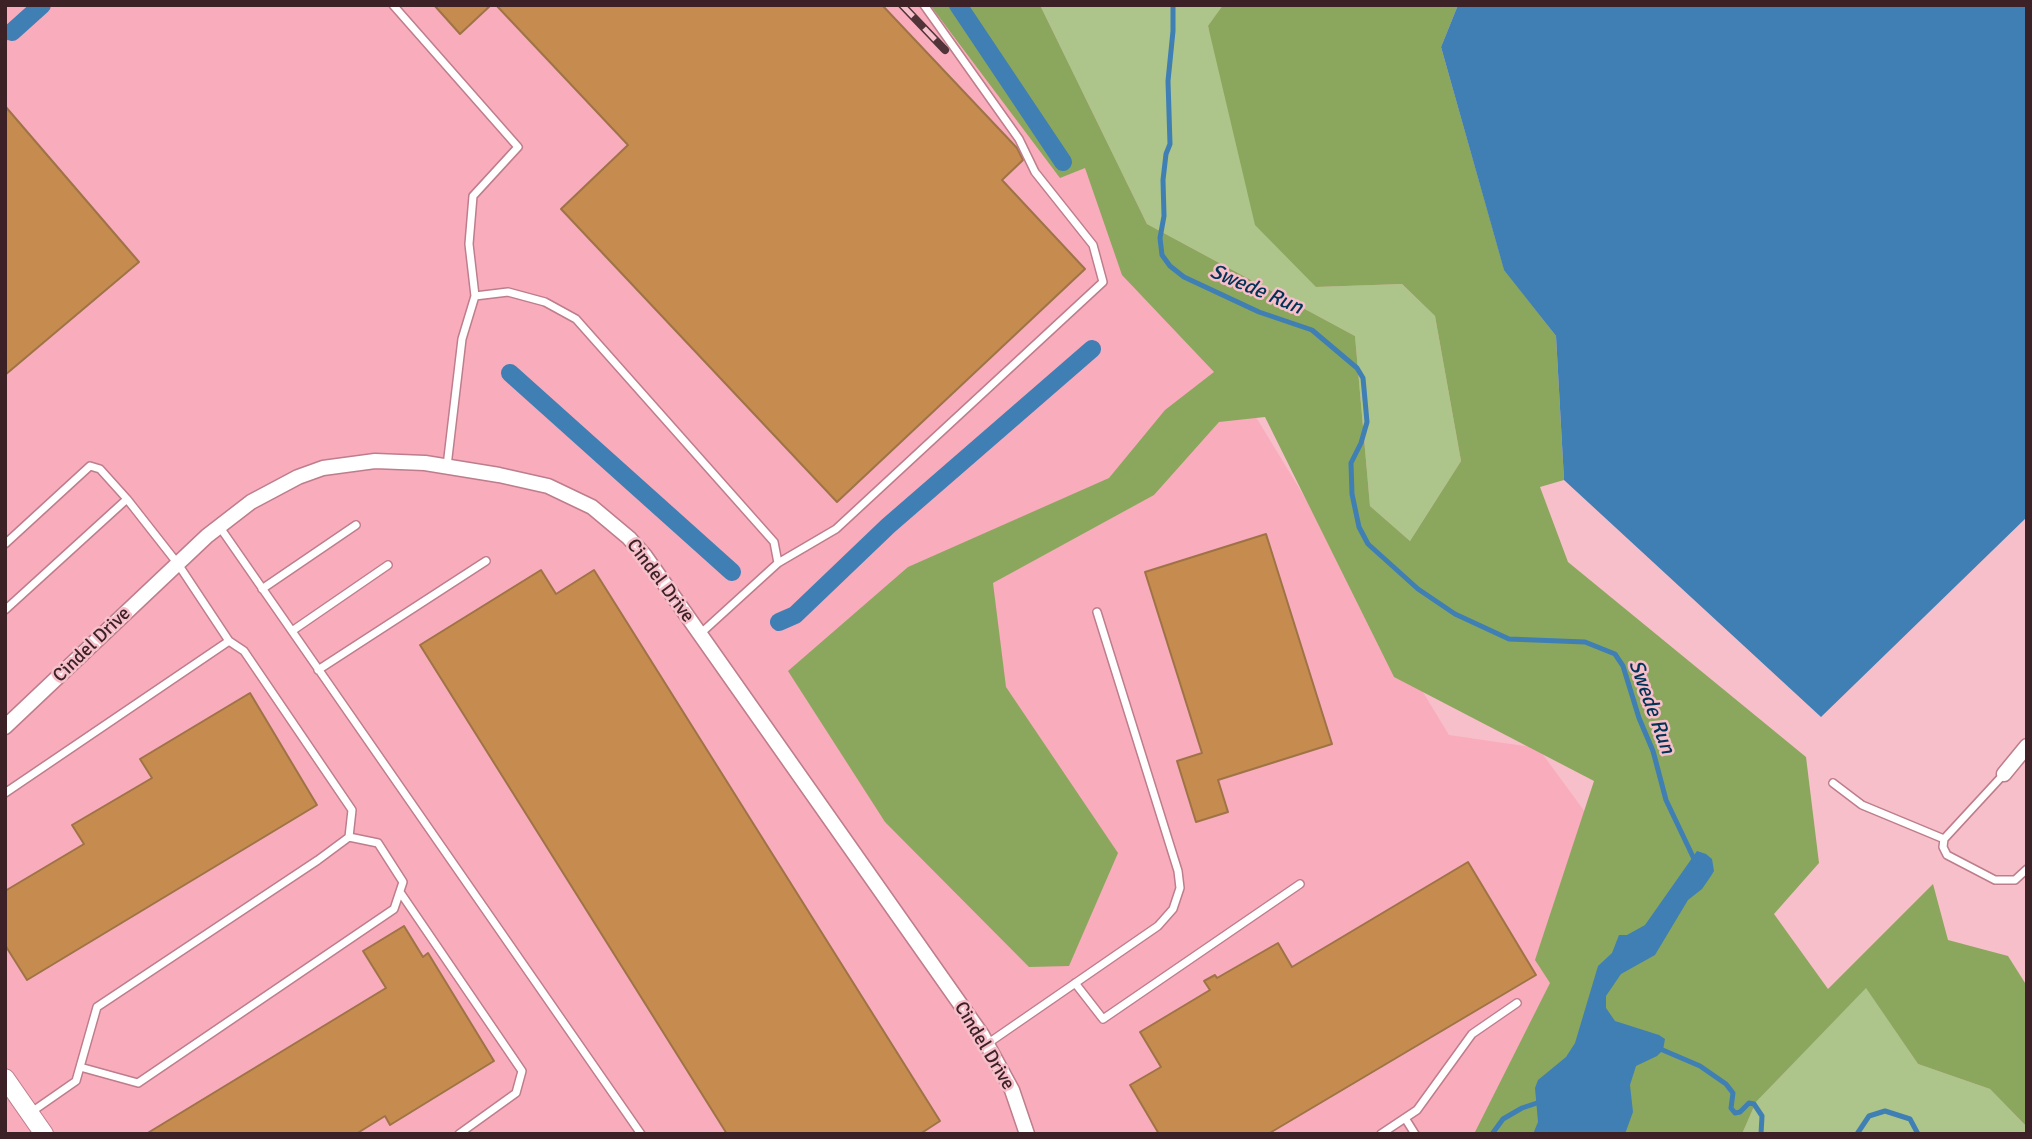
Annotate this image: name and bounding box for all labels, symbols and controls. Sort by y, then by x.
water label: Swede Run [1206,259,1306,321]
street label: Cindel Drive [621,535,699,627]
street label: Cindel Drive [49,602,135,688]
water label: Swede Run [1622,657,1680,757]
street label: Cindel Drive [949,998,1019,1094]

